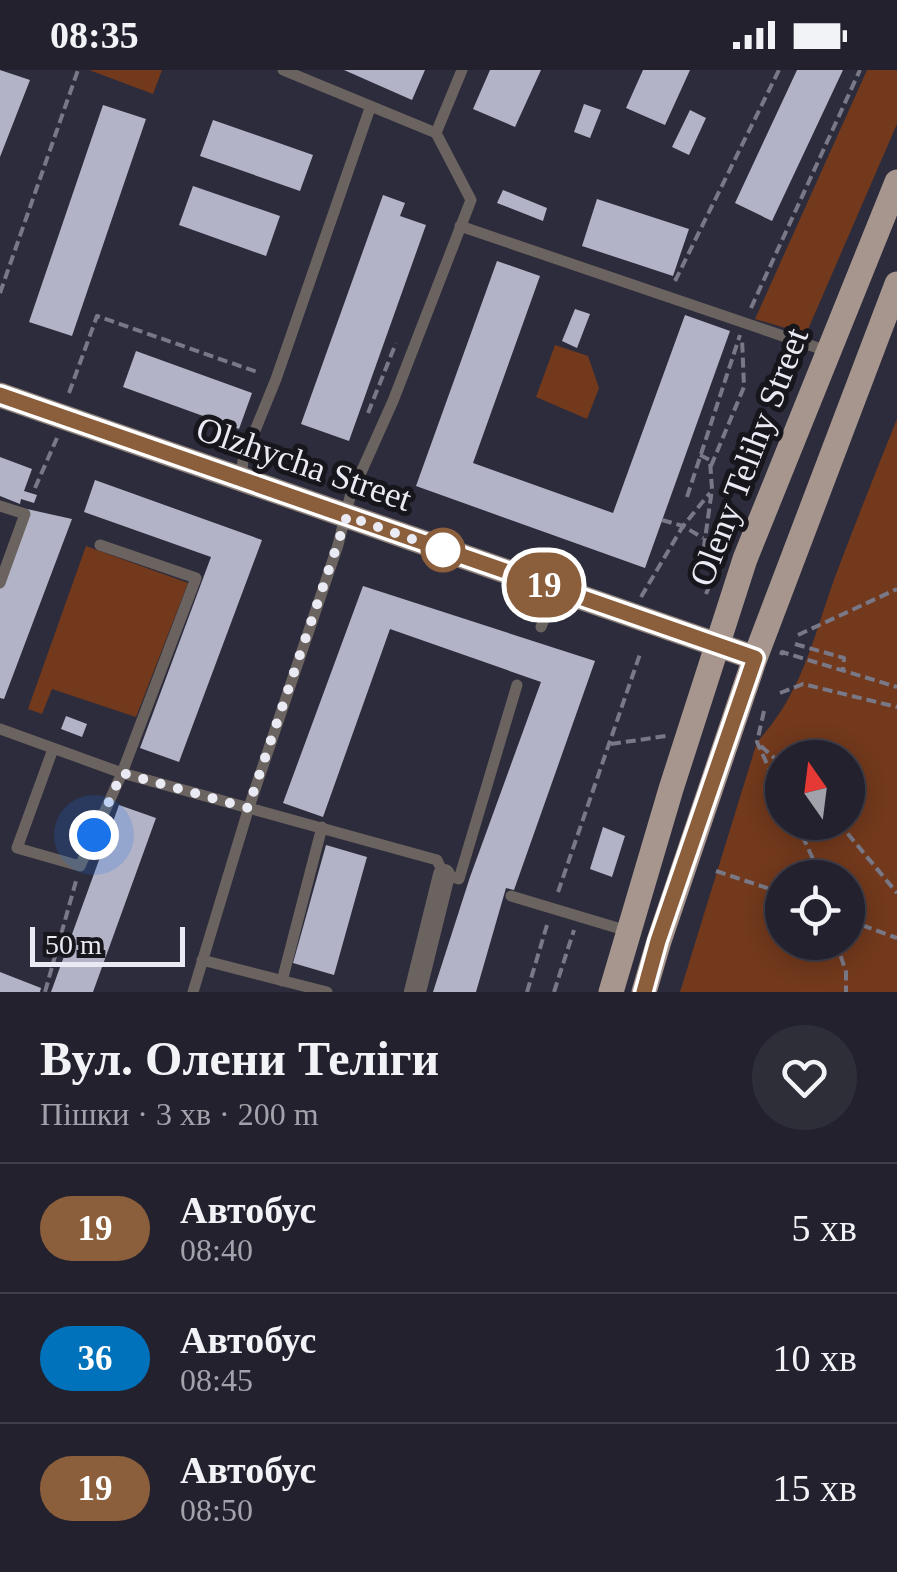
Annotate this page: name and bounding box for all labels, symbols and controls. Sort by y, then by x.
text: 08:35 [50,14,139,56]
street label: Oleny Telihy Street [682,322,816,591]
street label: Olzhycha Street [192,409,417,519]
unlabelled marker [422,529,464,571]
line badge: 19 [499,552,589,618]
text: 19 [527,566,562,605]
north arrow [765,740,865,840]
map controls [765,740,865,960]
your location [69,810,119,860]
button: locate [765,860,865,960]
scale bar [30,922,185,966]
text: 50 m [45,929,102,960]
button: heart [752,1025,857,1130]
text: Вул. Олени Теліги [40,1032,439,1085]
text: Пішки · 3 хв · 200 m [40,1096,319,1132]
text: Автобус [180,1189,316,1231]
text: 5 хв [792,1207,857,1249]
text: 19 [78,1209,113,1248]
text: 08:40 [180,1232,253,1268]
text: Автобус [180,1319,316,1361]
text: 10 хв [773,1337,857,1379]
text: 36 [78,1339,113,1378]
text: 08:45 [180,1362,253,1398]
text: Автобус [180,1449,316,1491]
text: 15 хв [773,1467,857,1509]
text: 19 [78,1469,113,1508]
text: 08:50 [180,1492,253,1528]

